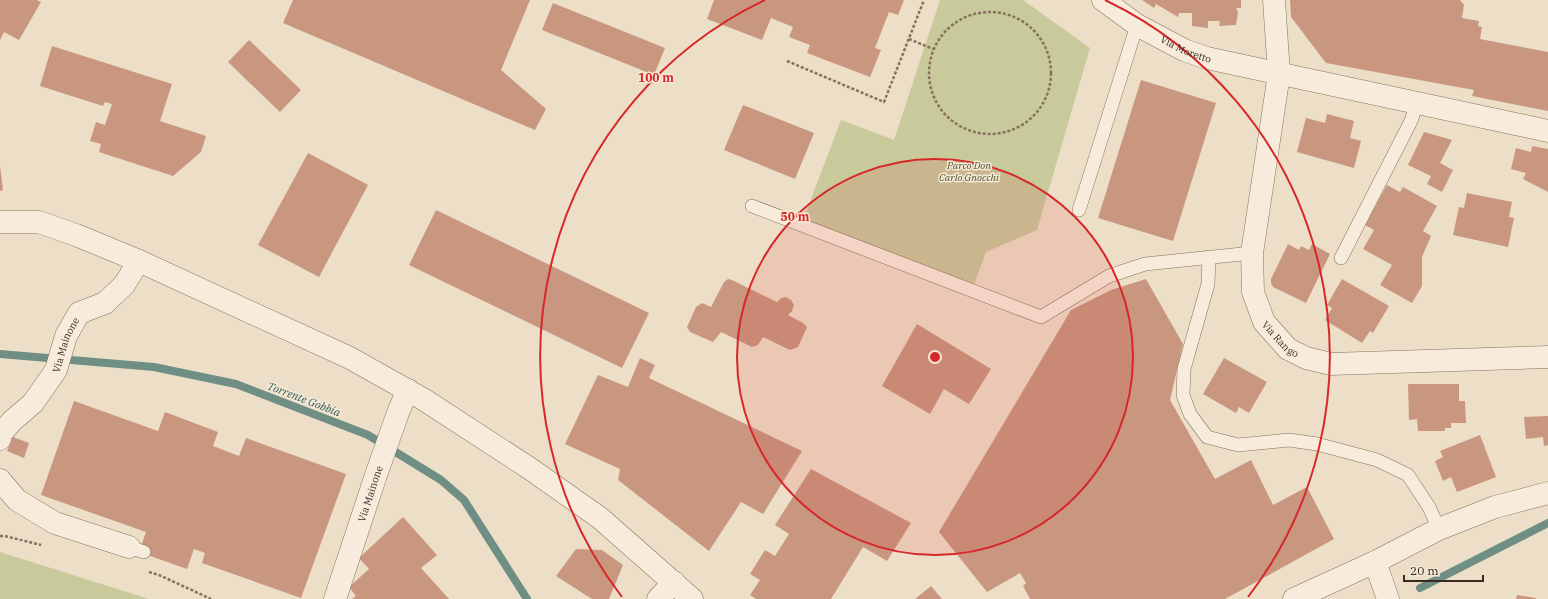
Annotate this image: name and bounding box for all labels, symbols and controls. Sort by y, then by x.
street label: Via Moretto [1158,32,1213,65]
text: 100 m [638,70,674,85]
park label: Parco Don Carlo Gnocchi [939,159,999,184]
text: 50 m [781,209,810,224]
street label: Via Mainone [49,315,82,374]
street label: Via Rango [1259,318,1301,360]
centre of rings [928,350,942,364]
water label: Torrente Gobbia [266,379,342,419]
street label: Via Mainone [354,464,385,523]
scale bar [1404,557,1483,583]
text: 20 m [1410,563,1439,578]

